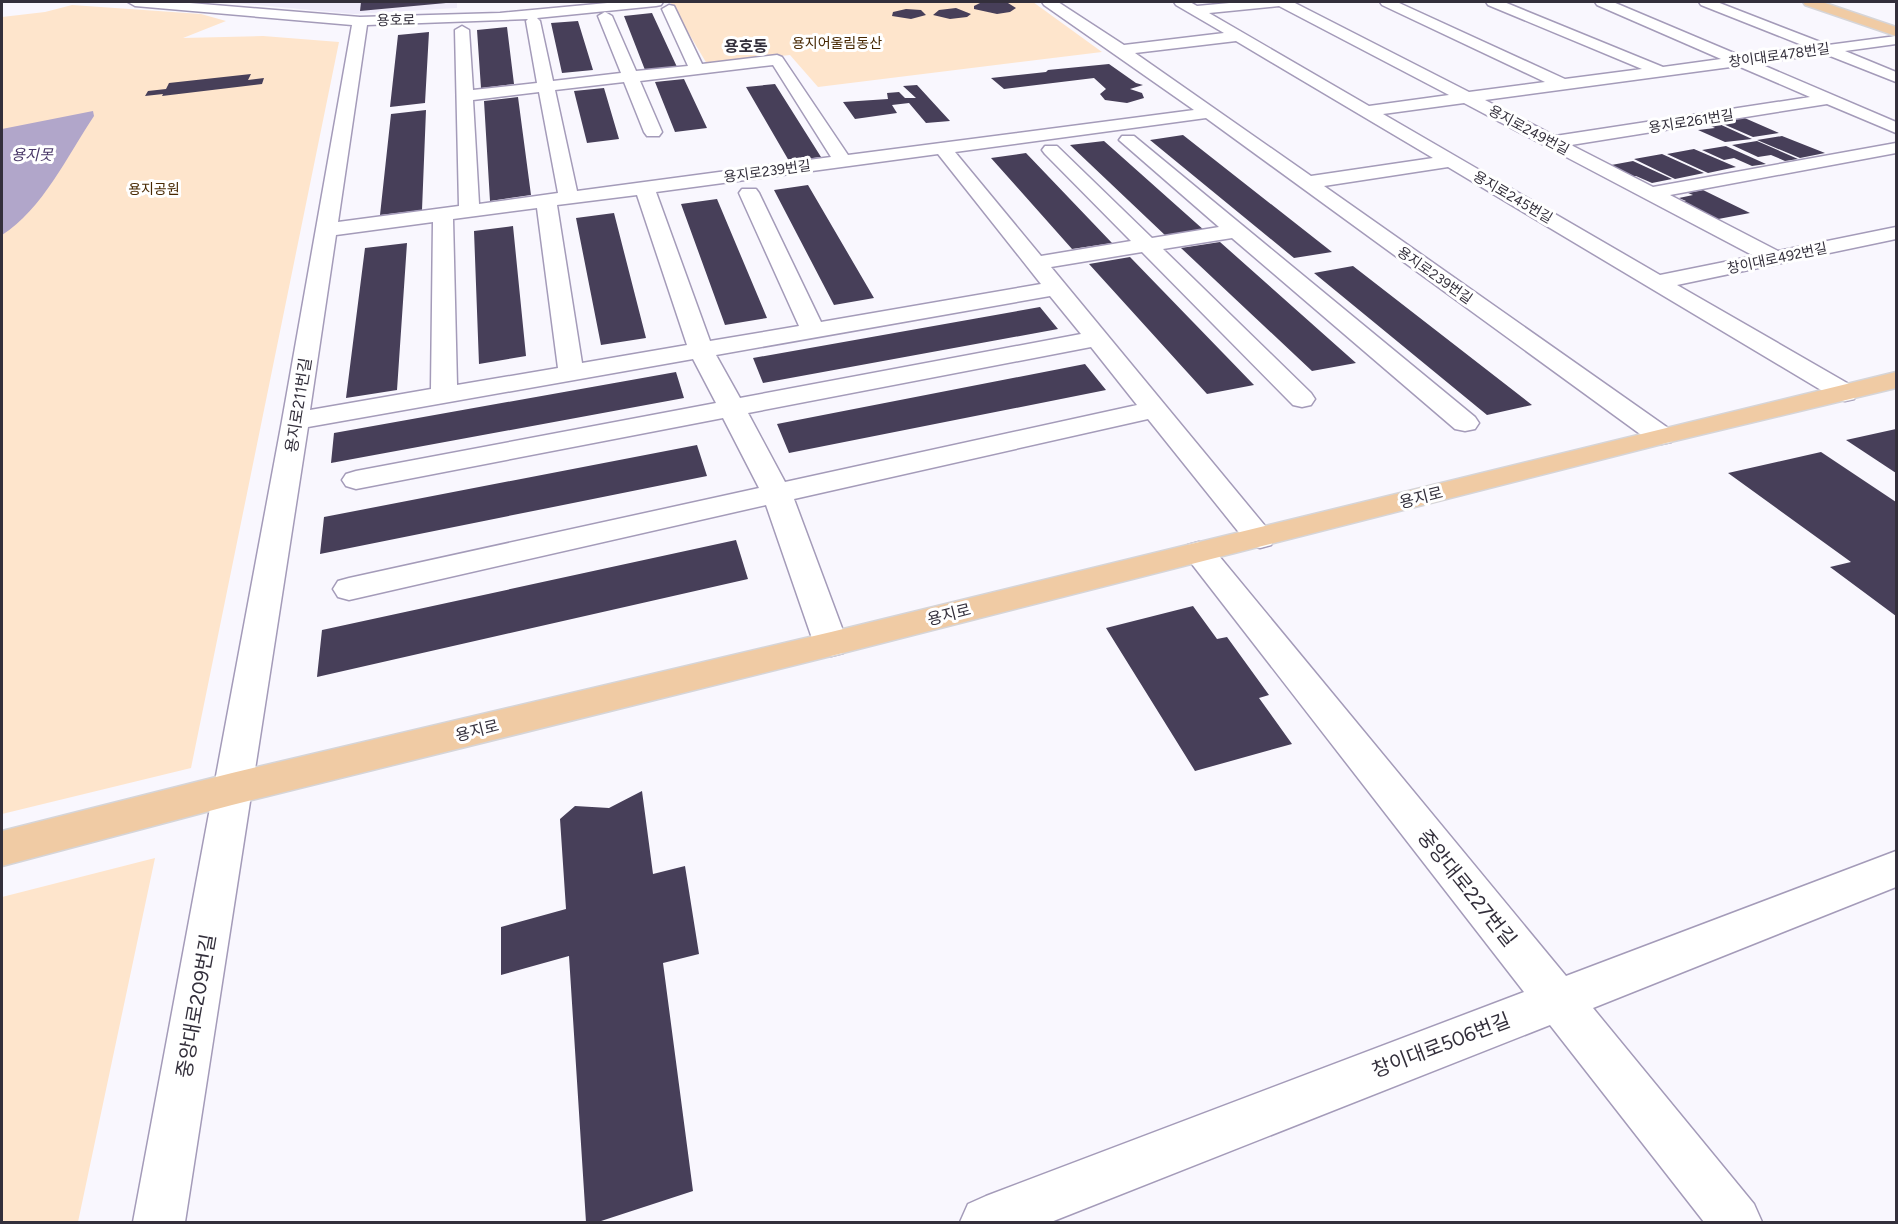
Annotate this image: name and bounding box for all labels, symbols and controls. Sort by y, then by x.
street label: 용호로 [377,12,416,29]
park label: 용지어울림동산 [792,35,882,52]
district label: 용호동 [724,37,768,56]
street label: 창이대로478번길 [1727,40,1831,71]
street label: 용지로249번길 [1486,102,1572,159]
street label: 용지로261번길 [1647,106,1735,137]
water label: 용지못 [11,146,54,164]
street label: 용지로239번길 [722,157,812,186]
street label: 용지로245번길 [1470,168,1556,227]
park label: 용지공원 [128,181,180,198]
street label: 창이대로492번길 [1726,240,1829,277]
street label: 용지로239번길 [1394,243,1476,308]
street label: 용지로211번길 [282,356,315,454]
street label: 용지로 [1397,483,1445,512]
street label: 용지로 [925,600,973,629]
street label: 용지로 [453,716,501,745]
street label: 중앙대로227번길 [1413,825,1521,951]
street label: 중앙대로209번길 [172,932,220,1080]
street label: 창이대로506번길 [1369,1008,1513,1082]

